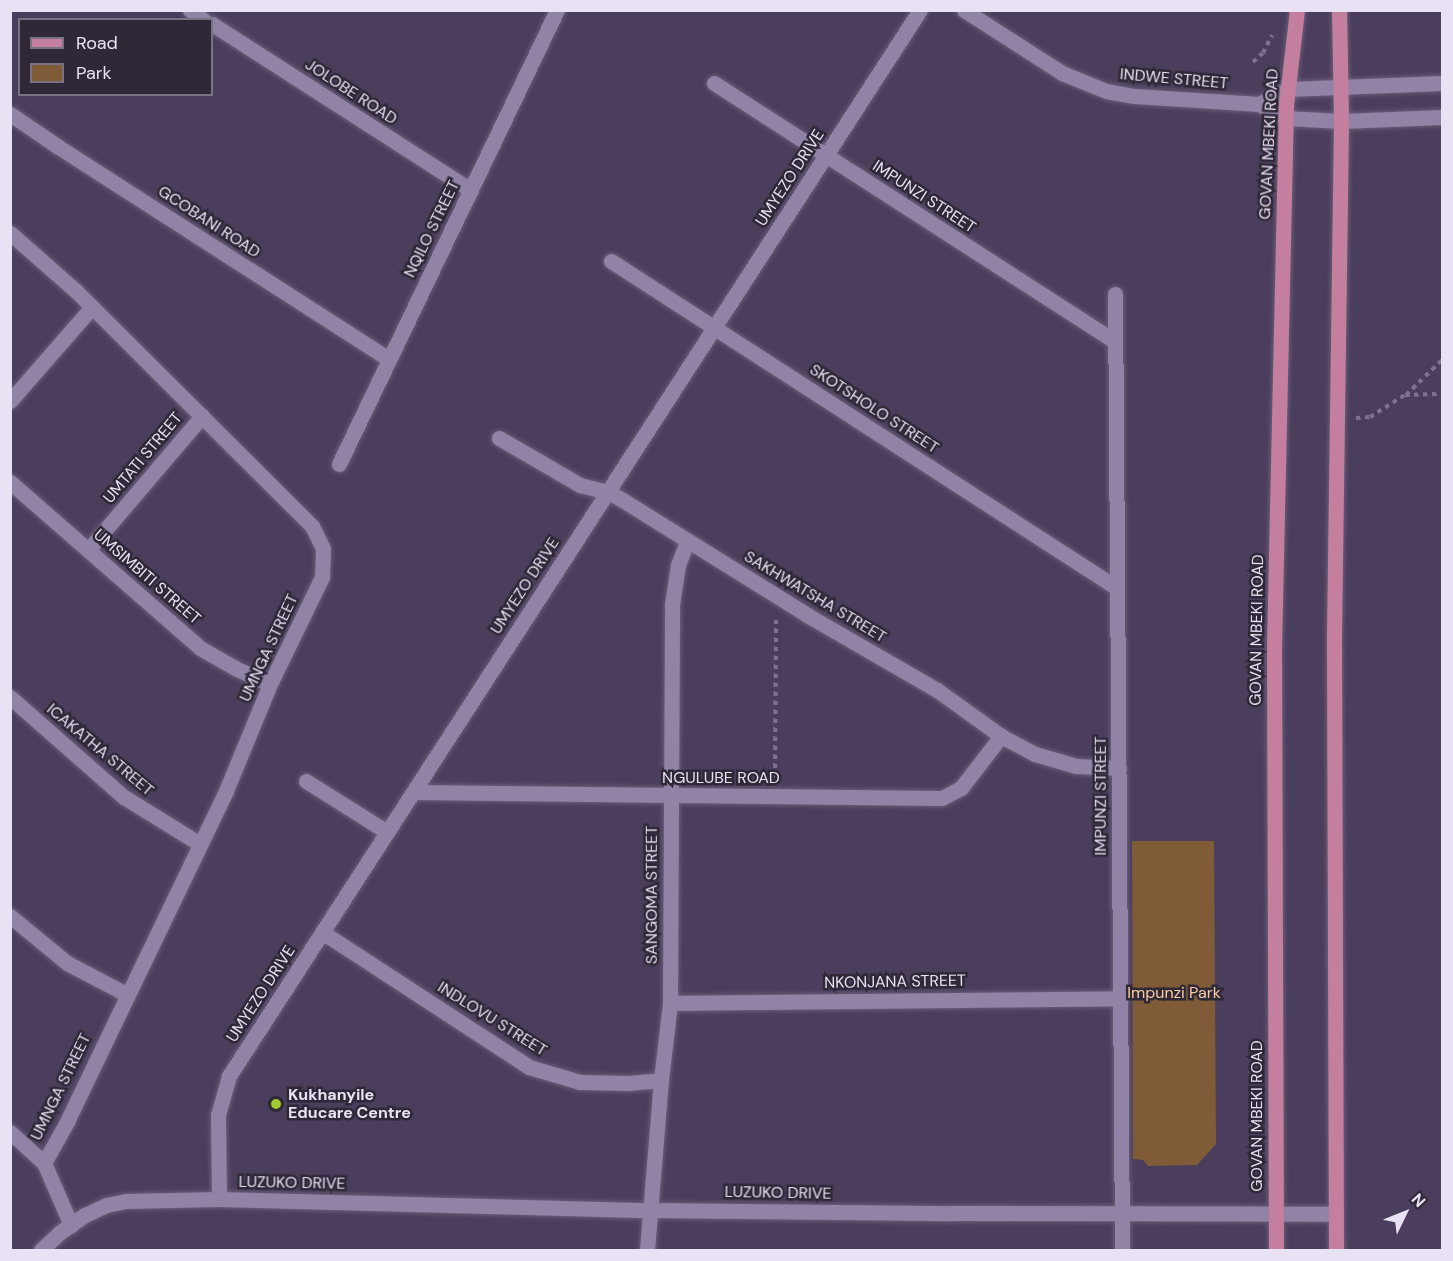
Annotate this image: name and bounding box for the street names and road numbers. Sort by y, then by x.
street label: JOLOBE ROAD [301,55,401,129]
street label: INDWE STREET [1119,65,1229,93]
street label: GOVAN MBEKI ROAD [1255,68,1283,220]
street label: UMYEZO DRIVE [752,126,828,230]
street label: IMPUNZI STREET [869,156,979,238]
street label: NQILO STREET [400,177,464,281]
street label: GCOBANI ROAD [154,182,264,262]
street label: SKOTSHOLO STREET [806,360,942,458]
street label: UMTATI STREET [99,409,187,507]
street label: UMSIMBITI STREET [90,525,204,629]
street label: UMYEZO DRIVE [487,534,563,638]
street label: SAKHWATSHA STREET [741,547,889,647]
street label: GOVAN MBEKI ROAD [1246,554,1268,706]
street label: UMNGA STREET [236,591,302,705]
street label: ICAKATHA STREET [43,700,157,800]
street label: IMPUNZI STREET [1091,736,1111,856]
street label: NGULUBE ROAD [662,768,780,788]
street label: SANGOMA STREET [642,826,662,964]
street label: UMYEZO DRIVE [223,942,299,1046]
street label: NKONJANA STREET [824,971,966,993]
street label: INDLOVU STREET [434,978,550,1060]
street label: UMNGA STREET [27,1030,95,1144]
street label: GOVAN MBEKI ROAD [1247,1040,1267,1192]
street label: LUZUKO DRIVE [238,1172,346,1194]
street label: LUZUKO DRIVE [724,1182,832,1204]

